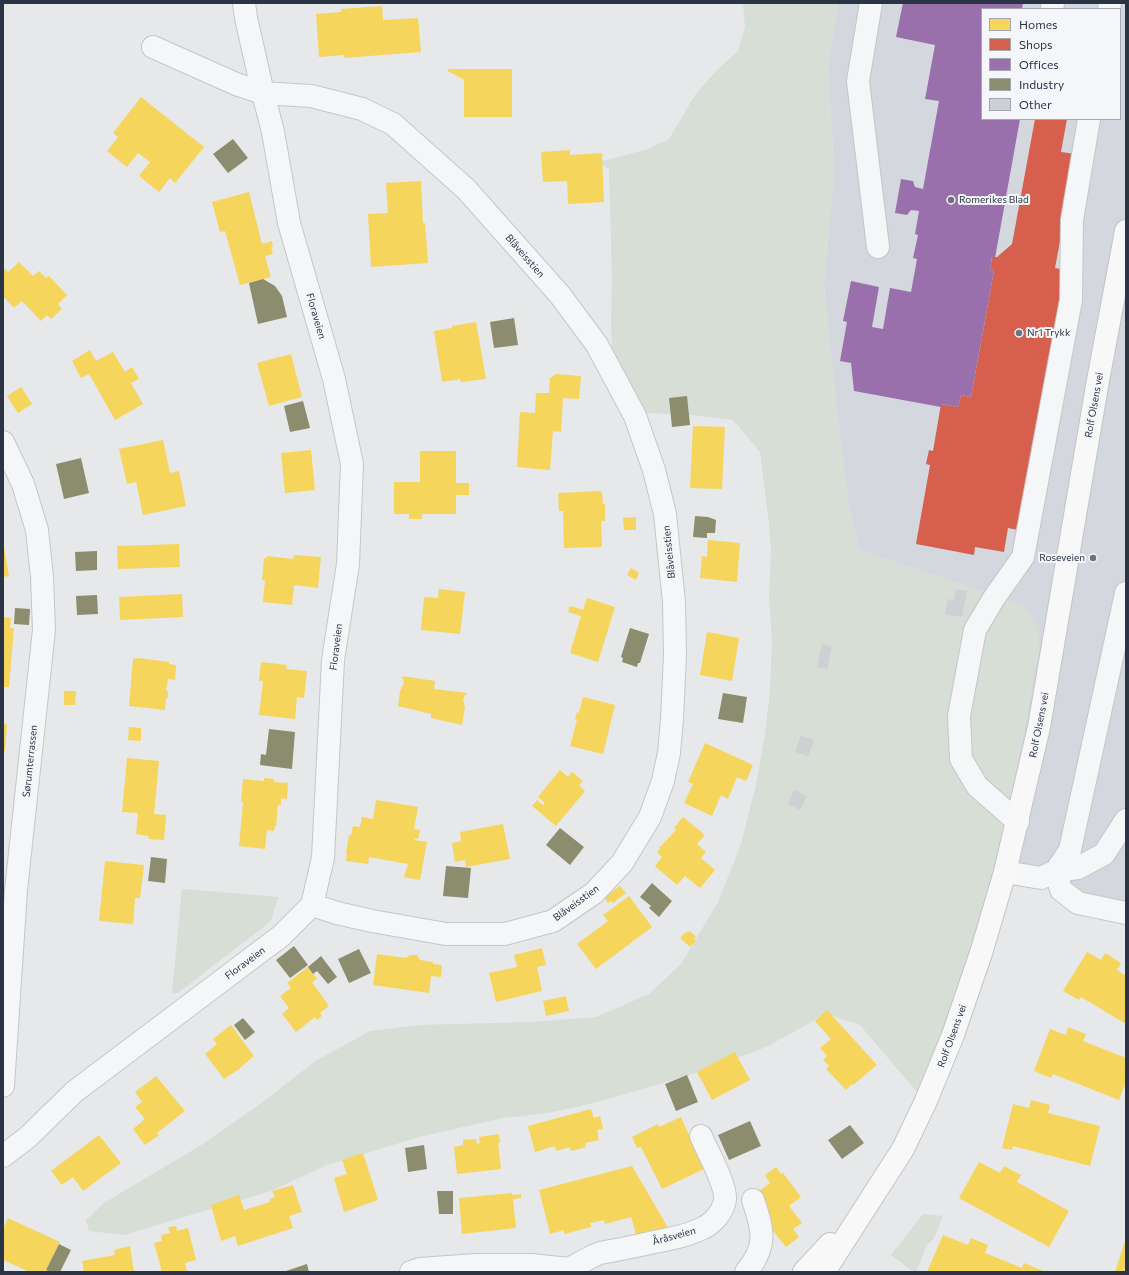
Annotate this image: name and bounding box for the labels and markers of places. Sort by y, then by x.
place label: Romerikes Blad [959,194,1029,206]
marker: Romerikes Blad [946,195,956,205]
place label: Nr1 Trykk [1027,327,1070,339]
marker: Nr1 Trykk [1014,328,1024,338]
place label: Roseveien [1039,552,1085,564]
marker: Roseveien [1088,553,1098,563]

